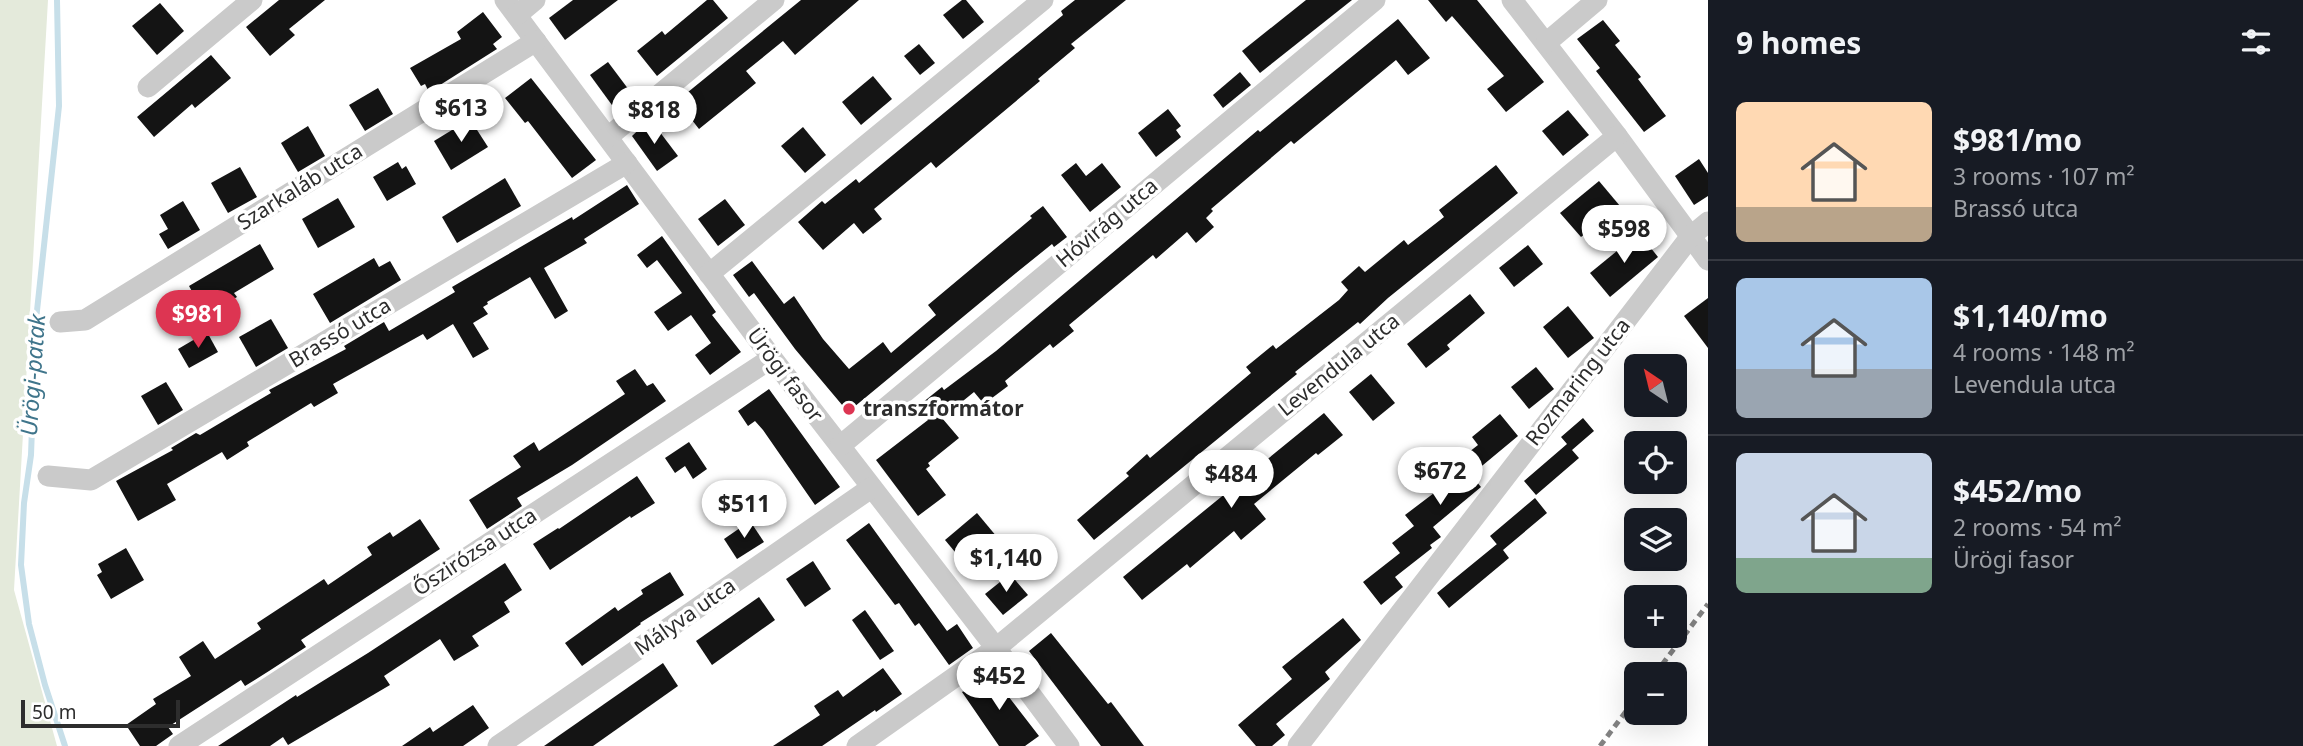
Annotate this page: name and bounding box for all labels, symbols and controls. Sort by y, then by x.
text: 9 homes [1736,22,1861,63]
icon: filters [2237,23,2275,61]
pin: $613 [420,85,502,144]
pin: $818 [613,86,695,146]
text: $613 [435,91,487,123]
text: $818 [628,93,680,125]
text: $981/mo [1953,119,2082,160]
icon: home [1792,130,1876,214]
street label: Szarkaláb utca [231,136,367,236]
text: 3 rooms · 107 m² [1953,160,2135,192]
street label: Hóvirág utca [1050,171,1163,273]
text: Brassó utca [1953,192,2078,224]
pin: $598 [1583,205,1665,265]
text: $598 [1598,212,1650,244]
pin: $981 [157,290,239,350]
street label: Brassó utca [283,291,396,374]
text: $1,140/mo [1953,295,2108,336]
text: $981 [172,297,224,329]
street label: Levendula utca [1272,306,1405,422]
icon: home [1792,306,1876,390]
water label: Ürögi-patak [12,311,52,437]
street label: Rozmaring utca [1519,312,1636,451]
street label: Ürögi fasor [741,322,830,427]
text: 4 rooms · 148 m² [1953,336,2135,368]
north arrow [1624,354,1687,416]
map controls [1624,354,1687,725]
text: Levendula utca [1953,368,2116,400]
place label: transzformátor [863,394,1024,422]
marker: transzformátor [841,401,857,417]
button: locate [1624,431,1687,494]
pin: $672 [1399,448,1481,507]
pin: $484 [1190,450,1272,510]
text: $672 [1414,454,1466,486]
text: $484 [1205,457,1257,489]
text: $452/mo [1953,470,2082,511]
pin: $511 [703,480,785,540]
icon: home [1792,481,1876,565]
text: $511 [718,487,770,519]
street label: Őszirózsa utca [407,501,542,602]
button: layers [1624,508,1687,571]
text: 2 rooms · 54 m² [1953,511,2122,543]
pin: $1,140 [949,534,1063,594]
text: $1,140 [970,541,1042,573]
text: Ürögi fasor [1953,543,2074,575]
street label: Mályva utca [628,571,740,661]
button: + [1624,585,1687,648]
pin: $452 [958,652,1040,712]
text: $452 [973,659,1025,691]
button: − [1624,662,1687,725]
scale bar [21,697,180,729]
text: 50 m [32,699,76,725]

